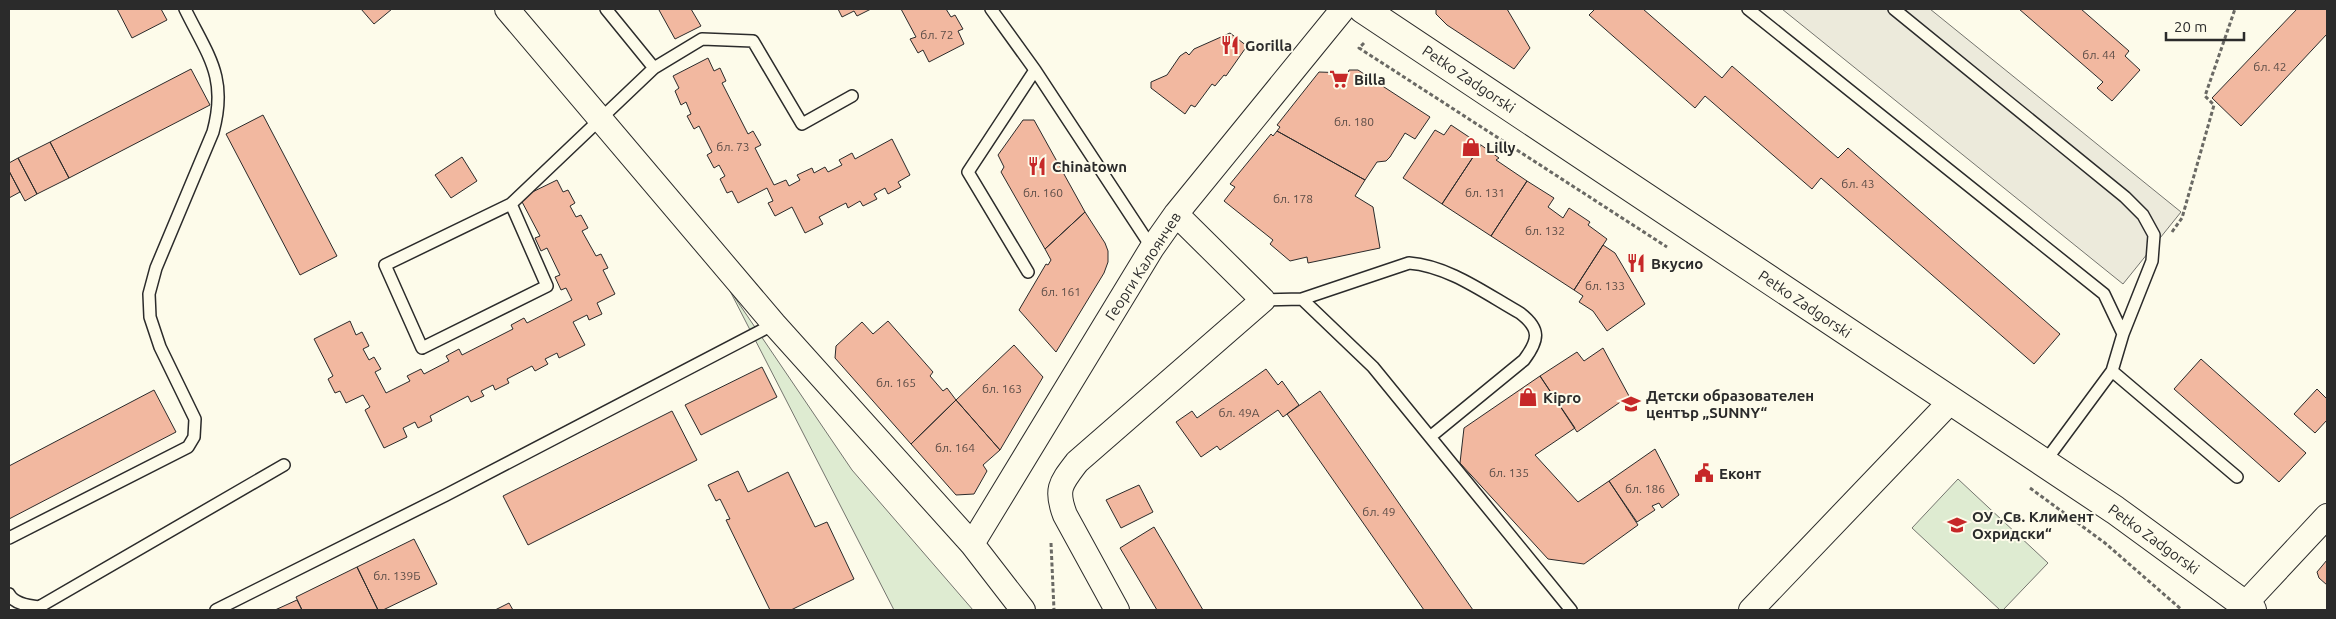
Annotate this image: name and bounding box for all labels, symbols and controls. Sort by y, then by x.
scale bar [2166,10,2244,42]
text: 20 m [2174,18,2207,35]
house number: бл. 72 [920,28,954,41]
restaurant icon: Gorilla [1219,34,1241,56]
place label: Gorilla [1245,37,1292,54]
street label: Petko Zadgorski [1419,42,1519,116]
house number: бл. 44 [2082,48,2116,61]
house number: бл. 42 [2253,60,2287,73]
supermarket icon: Billa [1328,68,1350,90]
place label: Billa [1354,71,1386,88]
house number: бл. 180 [1334,115,1374,128]
shop icon: Lilly [1460,136,1482,158]
place label: Lilly [1486,139,1515,156]
house number: бл. 73 [716,140,750,153]
restaurant icon: Chinatown [1026,155,1048,177]
place label: Chinatown [1052,158,1127,175]
house number: бл. 43 [1841,177,1875,190]
house number: бл. 160 [1023,186,1063,199]
house number: бл. 131 [1465,186,1505,199]
house number: бл. 178 [1273,192,1313,205]
street label: Георги Калоянчев [1102,209,1184,323]
house number: бл. 132 [1525,224,1565,237]
restaurant icon: Вкусио [1625,252,1647,274]
place label: Вкусио [1651,255,1703,272]
street label: Petko Zadgorski [1755,267,1855,341]
house number: бл. 133 [1585,279,1625,292]
house number: бл. 161 [1041,285,1081,298]
house number: бл. 165 [876,376,916,389]
house number: бл. 163 [982,382,1022,395]
shop icon: Kipro [1517,386,1539,408]
place label: Детски образователен център „SUNNY“ [1646,387,1814,421]
place label: Kipro [1543,389,1581,406]
school or university icon: Детски образователен център „SUNNY“ [1620,393,1642,415]
house number: бл. 49А [1218,406,1260,419]
house number: бл. 164 [935,441,975,454]
public building icon: Еконт [1693,462,1715,484]
place label: Еконт [1719,465,1762,482]
house number: бл. 135 [1489,466,1529,479]
house number: бл. 186 [1625,482,1665,495]
street label: Petko Zadgorski [2105,500,2203,578]
house number: бл. 49 [1362,505,1396,518]
place label: ОУ „Св. Климент Охридски“ [1972,508,2094,542]
school or university icon: ОУ „Св. Климент Охридски“ [1946,514,1968,536]
house number: бл. 139Б [373,569,421,582]

